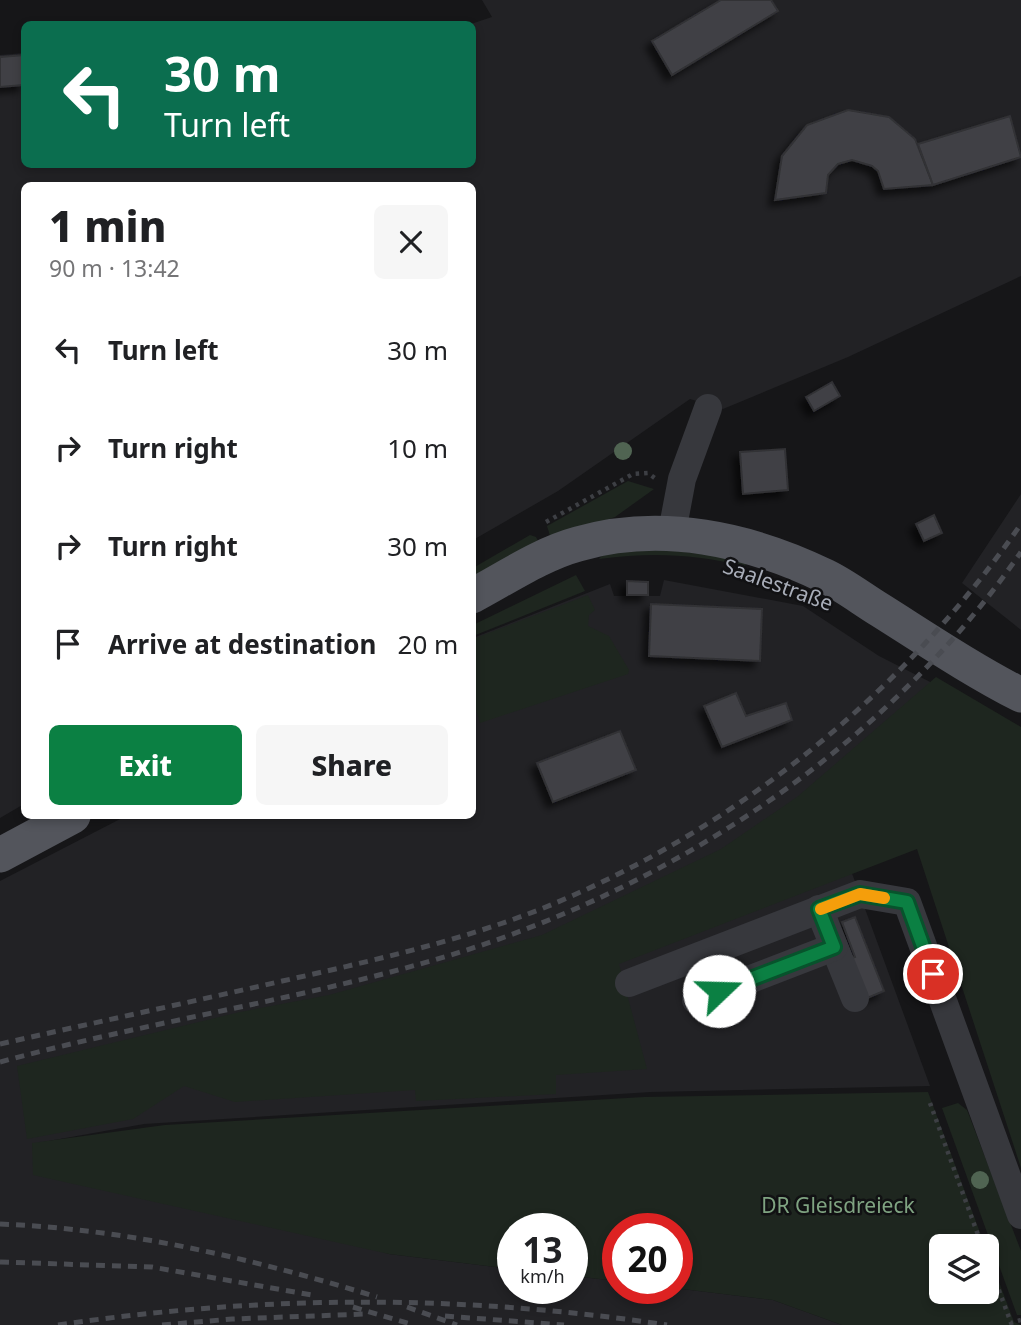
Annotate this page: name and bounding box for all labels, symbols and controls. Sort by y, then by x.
text: 30 m [164,40,281,106]
icon: left [49,49,140,140]
text: Turn left [164,103,290,146]
text: 1 min [49,197,166,254]
button: close [374,205,448,279]
text: 90 m · 13:42 [49,252,180,284]
icon: left [49,331,87,369]
text: Turn left [108,332,219,368]
text: 30 m [387,332,448,368]
icon: right [49,429,87,467]
text: Turn right [108,430,238,466]
text: 10 m [387,430,448,466]
icon: right [49,527,87,565]
text: Turn right [108,528,238,564]
text: 30 m [387,528,448,564]
street label: Saalestraße [719,551,837,617]
icon: arrive [49,625,87,663]
text: Arrive at destination [108,626,377,662]
text: 20 m [398,626,458,662]
button: Exit [49,725,242,805]
button: Share [256,725,448,805]
pin [903,944,963,1004]
position arrow [682,954,756,1028]
icon: arrive [914,955,952,993]
park label: DR Gleisdreieck [761,1191,916,1219]
speed limit sign: 20 [602,1213,693,1304]
text: 13 [522,1226,563,1273]
map controls [929,1234,999,1304]
button: layers [929,1234,999,1304]
text: km/h [520,1264,565,1288]

